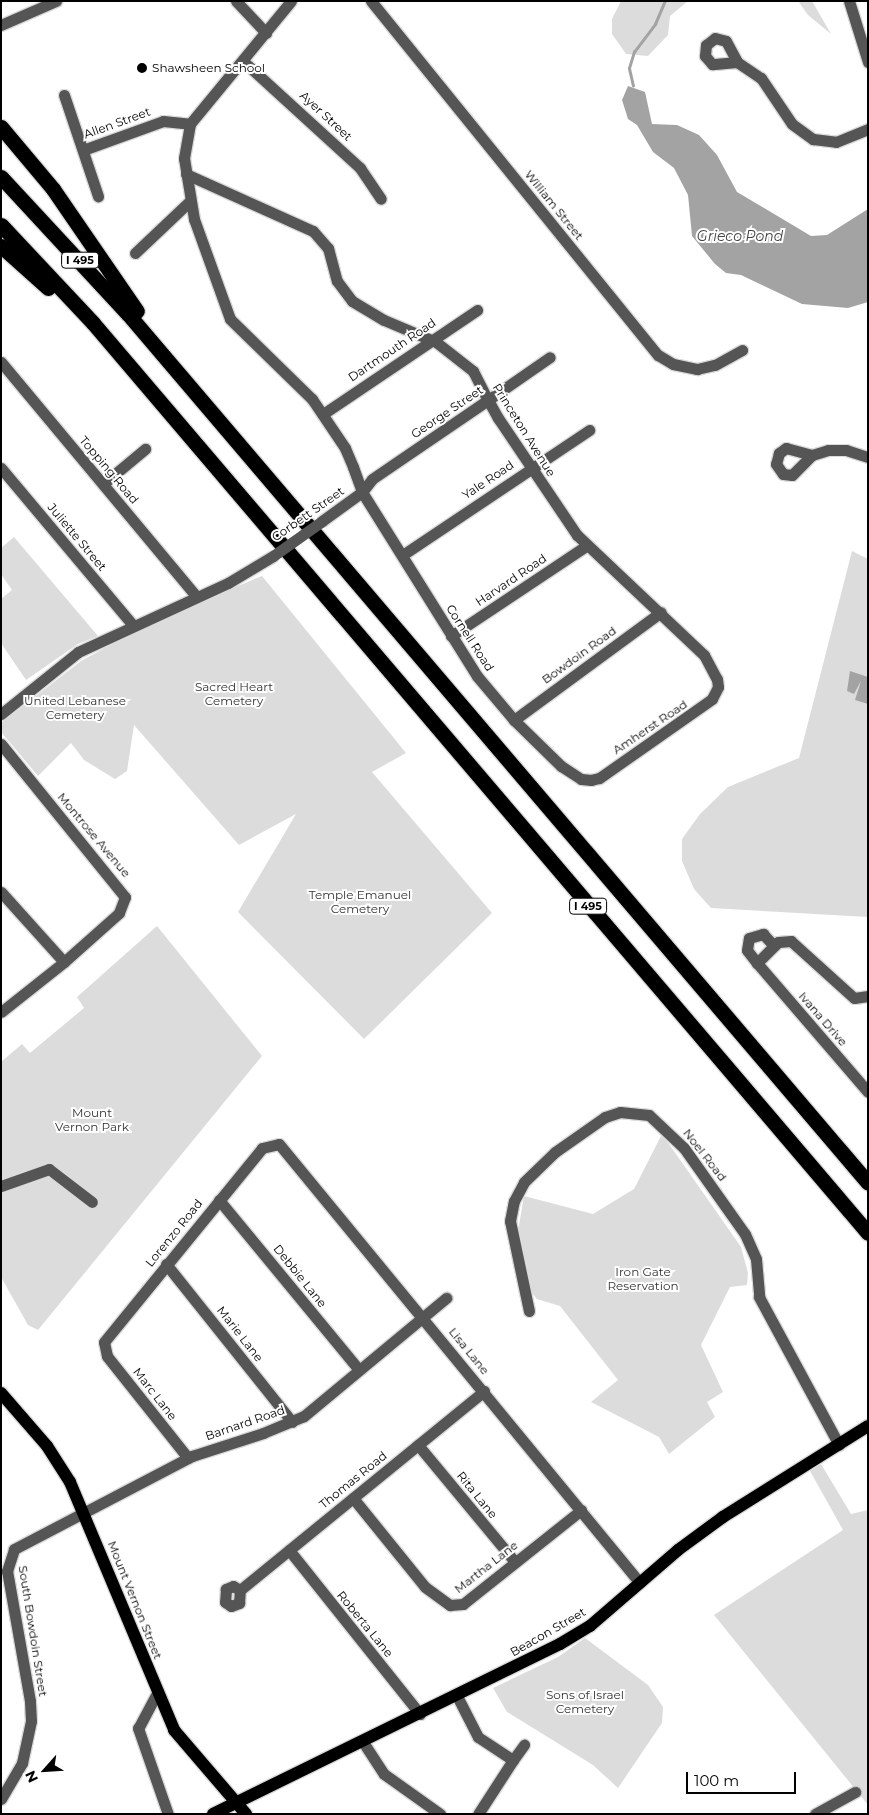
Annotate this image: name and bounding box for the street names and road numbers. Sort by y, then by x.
street label: Ayer Street [297,88,355,144]
street label: Allen Street [82,104,152,142]
street label: William Street [522,167,586,243]
road number: I 495 [60,252,100,268]
street label: Dartmouth Road [345,315,439,385]
street label: Princeton Avenue [490,381,558,479]
street label: George Street [408,383,486,441]
street label: Topping Road [76,433,142,507]
street label: Yale Road [460,458,516,502]
street label: Corbett Street [269,484,347,544]
street label: Juliette Street [45,500,109,574]
street label: Harvard Road [473,551,549,609]
street label: Cornell Road [443,602,497,674]
street label: Bowdoin Road [539,623,619,687]
street label: Amherst Road [610,697,690,757]
street label: Montrose Avenue [55,790,133,880]
road number: I 495 [568,898,608,914]
street label: Ivana Drive [796,989,850,1049]
street label: Noel Road [680,1126,730,1184]
street label: Lorenzo Road [142,1196,206,1270]
street label: Debbie Lane [270,1242,330,1310]
street label: Marie Lane [214,1303,266,1365]
street label: Lisa Lane [446,1325,492,1377]
street label: Marc Lane [130,1365,180,1423]
street label: Barnard Road [203,1403,287,1443]
street label: Thomas Road [316,1448,390,1512]
street label: Rita Lane [454,1469,500,1521]
street label: Martha Lane [452,1538,520,1596]
street label: Mount Vernon Street [105,1539,165,1661]
street label: South Bowdoin Street [16,1565,50,1697]
street label: Roberta Lane [334,1588,396,1660]
street label: Beacon Street [508,1605,588,1659]

